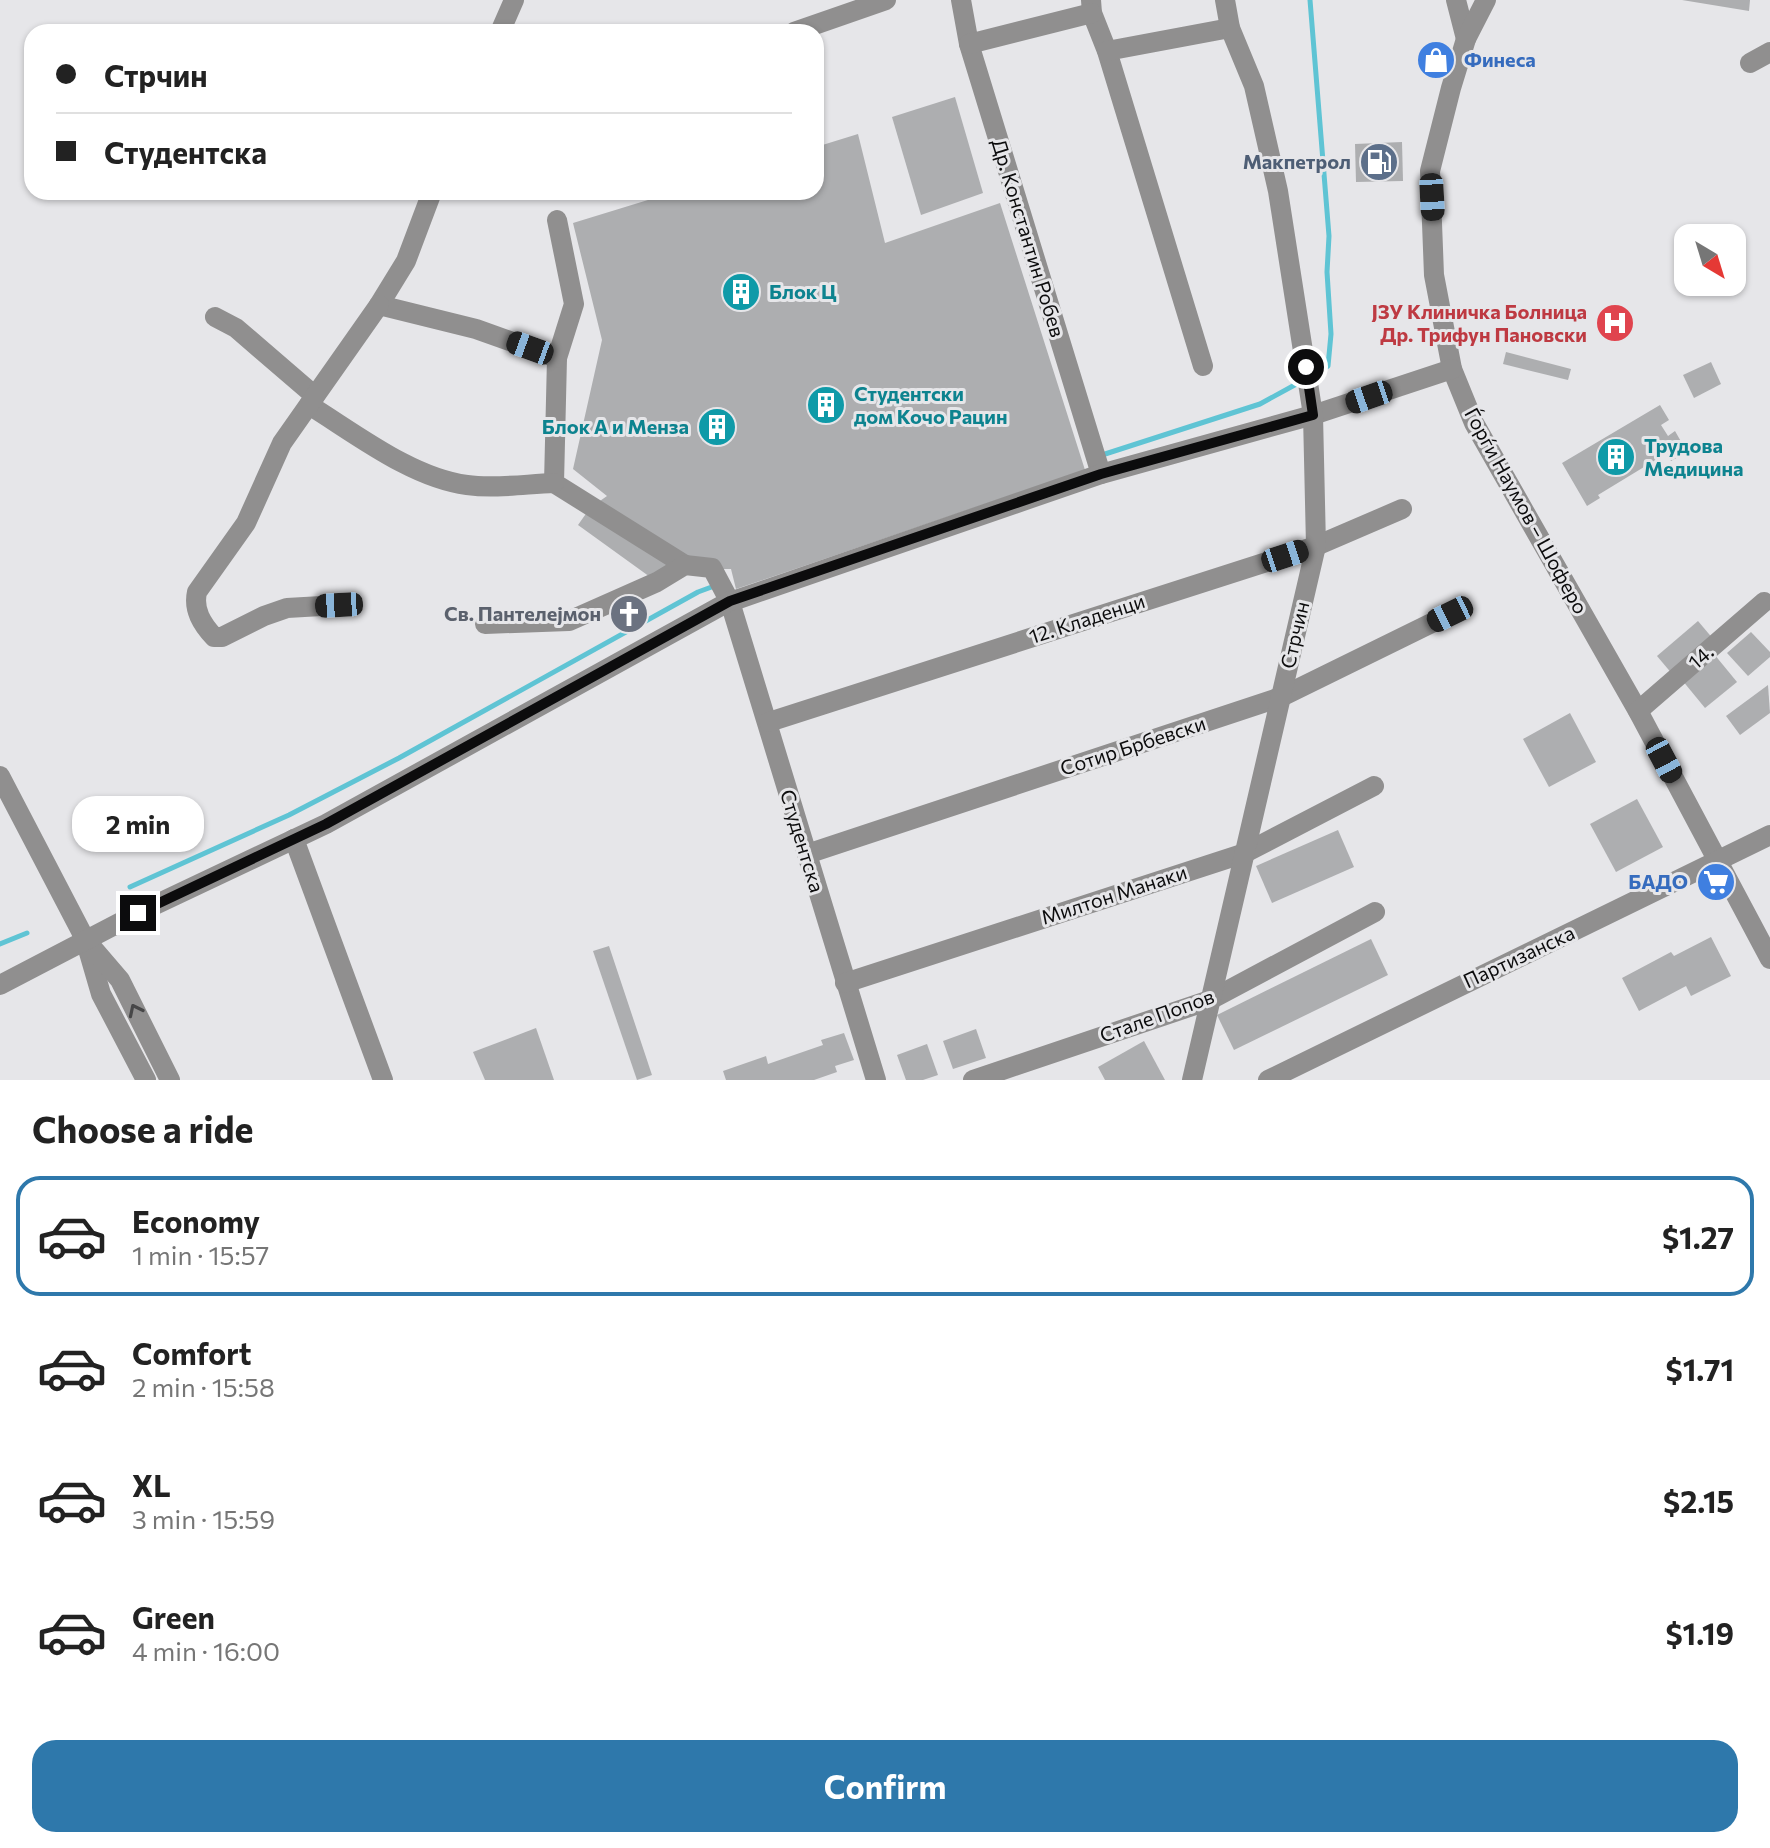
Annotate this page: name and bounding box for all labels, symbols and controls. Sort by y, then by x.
shop icon: Финеса [1415,39,1457,81]
place label: Финеса [1464,47,1536,71]
text: Стрчин [104,56,208,93]
text: Студентска [104,133,267,170]
street label: Др. Константин Робев [987,136,1071,340]
fuel station icon: Макпетрол [1358,141,1400,183]
place label: Макпетрол [1243,149,1351,173]
car [1419,172,1445,222]
north arrow [1674,224,1746,296]
map controls [1674,224,1746,296]
building icon: Блок Ц [720,271,762,313]
place label: Блок Ц [769,279,837,303]
place label: ЈЗУ Клиничка Болница Др. Трифун Пановски [1371,299,1587,346]
hospital icon: ЈЗУ Клиничка Болница Др. Трифун Пановски [1594,302,1636,344]
car [503,329,557,367]
route start [1288,349,1324,385]
car [1342,378,1396,416]
place label: Студентски дом Кочо Рацин [854,381,1007,428]
building icon: Студентски дом Кочо Рацин [805,384,847,426]
street label: Ѓорѓи Наумов – Шоферо [1460,403,1594,618]
building icon: Блок А и Менза [696,406,738,448]
place label: Блок А и Менза [542,414,689,438]
place label: Трудова Медицина [1644,433,1743,480]
building icon: Трудова Медицина [1595,436,1637,478]
car [1258,537,1312,575]
street label: 12. Кладенци [1026,588,1148,648]
car [314,592,364,618]
church icon: Св. Пантелејмон [608,593,650,635]
car [1423,593,1477,635]
street label: Стрчин [1275,599,1313,671]
place label: Св. Пантелејмон [444,601,601,625]
street label: 14. [1683,639,1718,674]
street label: Сотир Брбевски [1057,710,1208,780]
car [1642,733,1686,787]
street label: Студентска [776,786,830,895]
callout: 2 min [72,797,204,853]
text: 2 min [106,808,170,839]
street label: Милтон Манаки [1038,859,1190,929]
supermarket icon: БАДО [1695,861,1737,903]
place label: БАДО [1628,869,1688,893]
route end [120,895,156,931]
street label: Партизанска [1459,920,1578,992]
street label: Стале Попов [1096,983,1217,1047]
one-way arrow [129,1004,145,1019]
text: Choose a ride [32,1106,253,1150]
icon: car [36,1200,108,1272]
text: Economy [132,1202,260,1239]
text: $1.27 [1662,1218,1734,1255]
text: 1 min · 15:57 [132,1239,269,1270]
icon: car [36,1332,108,1404]
text: Comfort [132,1334,251,1371]
text: $1.71 [1665,1350,1734,1387]
text: 2 min · 15:58 [132,1371,275,1402]
icon: car [36,1464,108,1536]
text: XL [132,1466,171,1503]
text: $2.15 [1663,1482,1734,1519]
text: 3 min · 15:59 [132,1503,275,1534]
icon: car [36,1596,108,1668]
text: Green [132,1598,215,1635]
text: $1.19 [1665,1614,1734,1651]
text: 4 min · 16:00 [132,1635,280,1666]
button: Confirm [32,1740,1738,1832]

